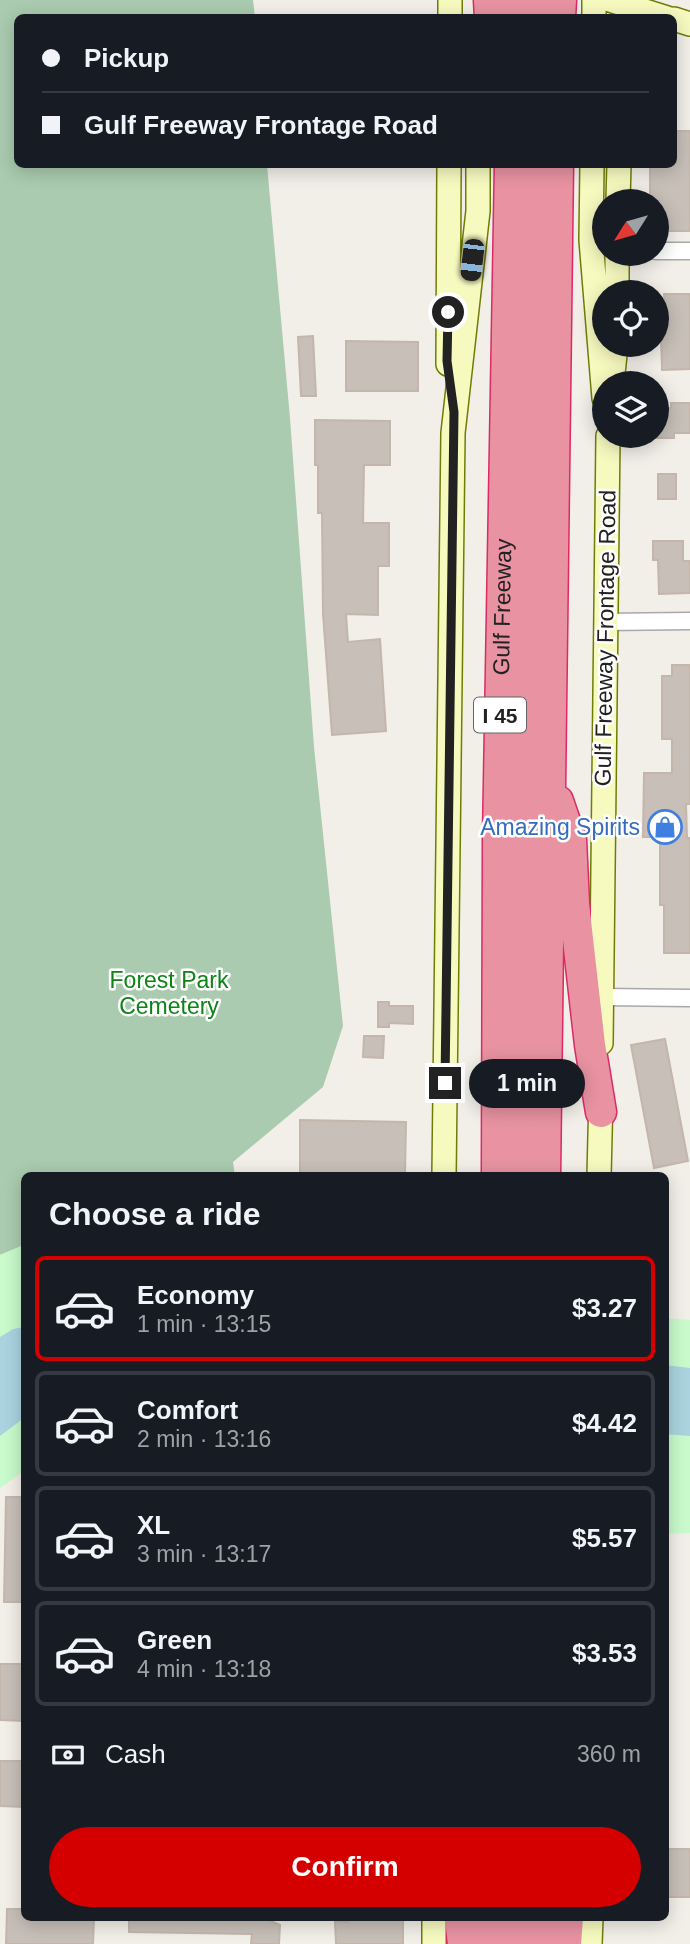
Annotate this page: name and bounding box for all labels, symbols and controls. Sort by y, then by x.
text: Pickup [84,43,169,73]
text: Gulf Freeway Frontage Road [84,110,438,140]
north arrow [592,189,668,266]
map controls [592,189,669,448]
car [460,238,485,282]
button: locate [592,280,669,357]
route start [432,296,464,328]
button: layers [592,371,669,448]
street label: Gulf Freeway Frontage Road [589,489,621,787]
street label: Gulf Freeway [488,538,516,676]
road number: I 45 [474,698,526,732]
shop icon: Amazing Spirits [646,808,684,846]
place label: Amazing Spirits [480,814,640,840]
park label: Forest Park Cemetery [110,967,229,1019]
callout: 1 min [470,1058,585,1108]
route end [429,1067,461,1099]
text: 1 min [497,1070,557,1096]
text: Choose a ride [49,1196,261,1232]
icon: car [53,1277,116,1340]
text: Economy [137,1280,254,1310]
text: $3.27 [572,1293,637,1323]
text: 1 min · 13:15 [137,1311,271,1337]
icon: car [53,1392,116,1455]
text: Comfort [137,1395,238,1425]
text: $4.42 [572,1408,637,1438]
text: 2 min · 13:16 [137,1426,271,1452]
icon: car [53,1507,116,1570]
text: XL [137,1510,170,1540]
text: $5.57 [572,1523,637,1553]
text: 3 min · 13:17 [137,1541,271,1567]
icon: car [53,1622,116,1685]
text: Green [137,1625,212,1655]
text: $3.53 [572,1638,637,1668]
text: 4 min · 13:18 [137,1656,271,1682]
icon: cash [49,1736,87,1774]
text: Cash [105,1739,166,1769]
text: 360 m [577,1741,641,1767]
button: Confirm [49,1827,641,1907]

